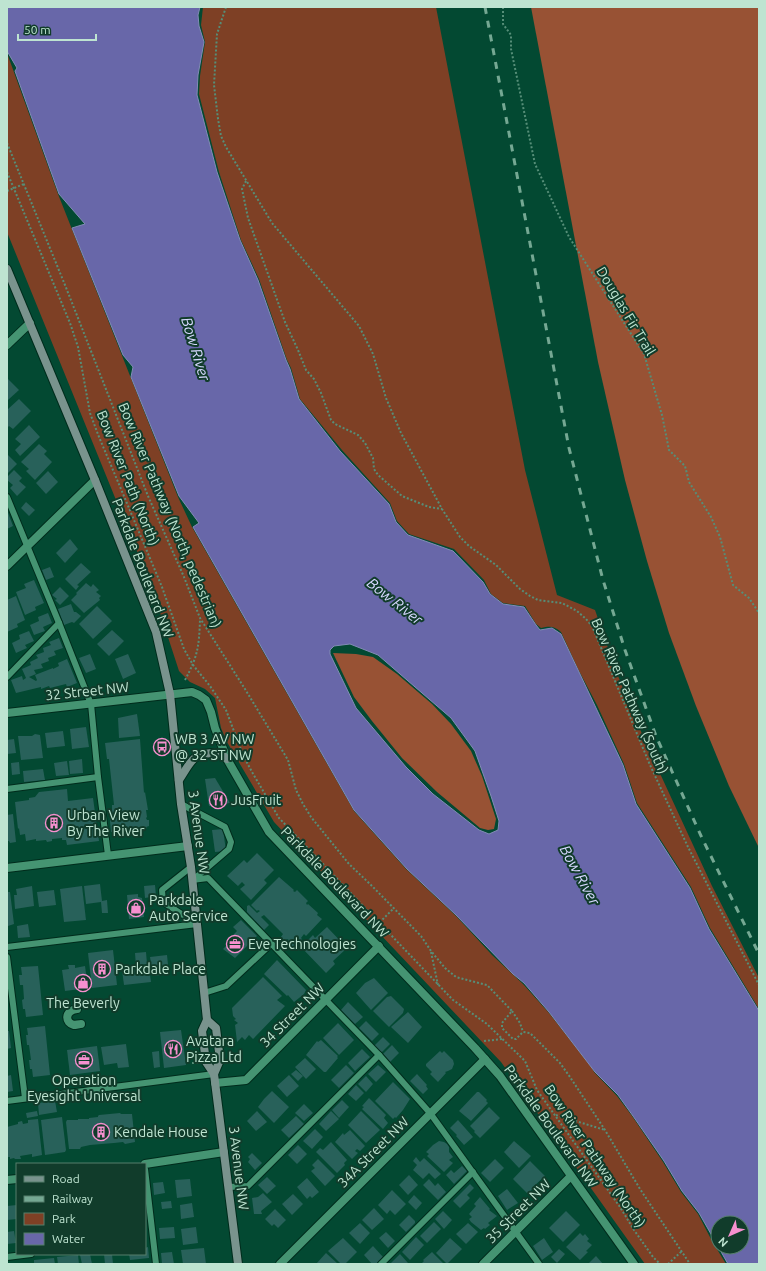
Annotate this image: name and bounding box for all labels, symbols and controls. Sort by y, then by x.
scale bar [18,16,96,42]
text: 50 m [24,23,51,36]
street label: Douglas Fir Trail [593,264,659,358]
water label: Bow River [178,315,214,384]
street label: Bow River Pathway (North, pedestrian) [115,400,225,630]
street label: Bow River Path (North) [94,408,162,548]
street label: Parkdale Boulevard NW [109,496,177,640]
water label: Bow River [364,574,427,629]
street label: Bow River Pathway (South) [588,616,672,776]
street label: 32 Street NW [44,679,130,703]
place label: WB 3 AV NW @ 32 ST NW [175,731,255,763]
bus stop icon: WB 3 AV NW @ 32 ST NW [152,737,172,757]
street label: 3 Avenue NW [185,789,213,875]
restaurant icon: JusFruit [208,790,228,810]
place label: JusFruit [231,792,282,808]
place label: Urban View By The River [67,807,145,839]
building icon: Urban View By The River [44,813,64,833]
street label: Parkdale Boulevard NW [278,823,392,941]
water label: Bow River [557,842,604,909]
place label: Parkdale Auto Service [149,892,228,924]
shop icon: Parkdale Auto Service [126,898,146,918]
office icon: Eve Technologies [225,934,245,954]
place label: Eve Technologies [248,936,356,952]
building icon: Parkdale Place [92,959,112,979]
place label: Parkdale Place [115,961,206,977]
shop icon: The Beverly [73,973,93,993]
street label: 34 Street NW [257,980,327,1050]
place label: The Beverly [46,995,120,1011]
place label: Avatara Pizza Ltd [186,1033,242,1065]
restaurant icon: Avatara Pizza Ltd [163,1039,183,1059]
office icon: Operation Eyesight Universal [74,1050,94,1070]
street label: Parkdale Boulevard NW [501,1062,601,1190]
place label: Operation Eyesight Universal [27,1072,141,1104]
street label: Bow River Pathway (North) [541,1082,649,1230]
street label: 34A Street NW [334,1113,412,1191]
building icon: Kendale House [91,1122,111,1142]
place label: Kendale House [114,1124,208,1140]
street label: 3 Avenue NW [226,1125,252,1211]
legend [16,1163,146,1255]
text: Road [52,1172,80,1185]
street label: 35 Street NW [483,1176,553,1246]
text: Railway [52,1192,93,1205]
text: Park [52,1212,76,1225]
north arrow [710,1215,750,1255]
text: Water [52,1232,85,1245]
text: N [716,1235,730,1249]

